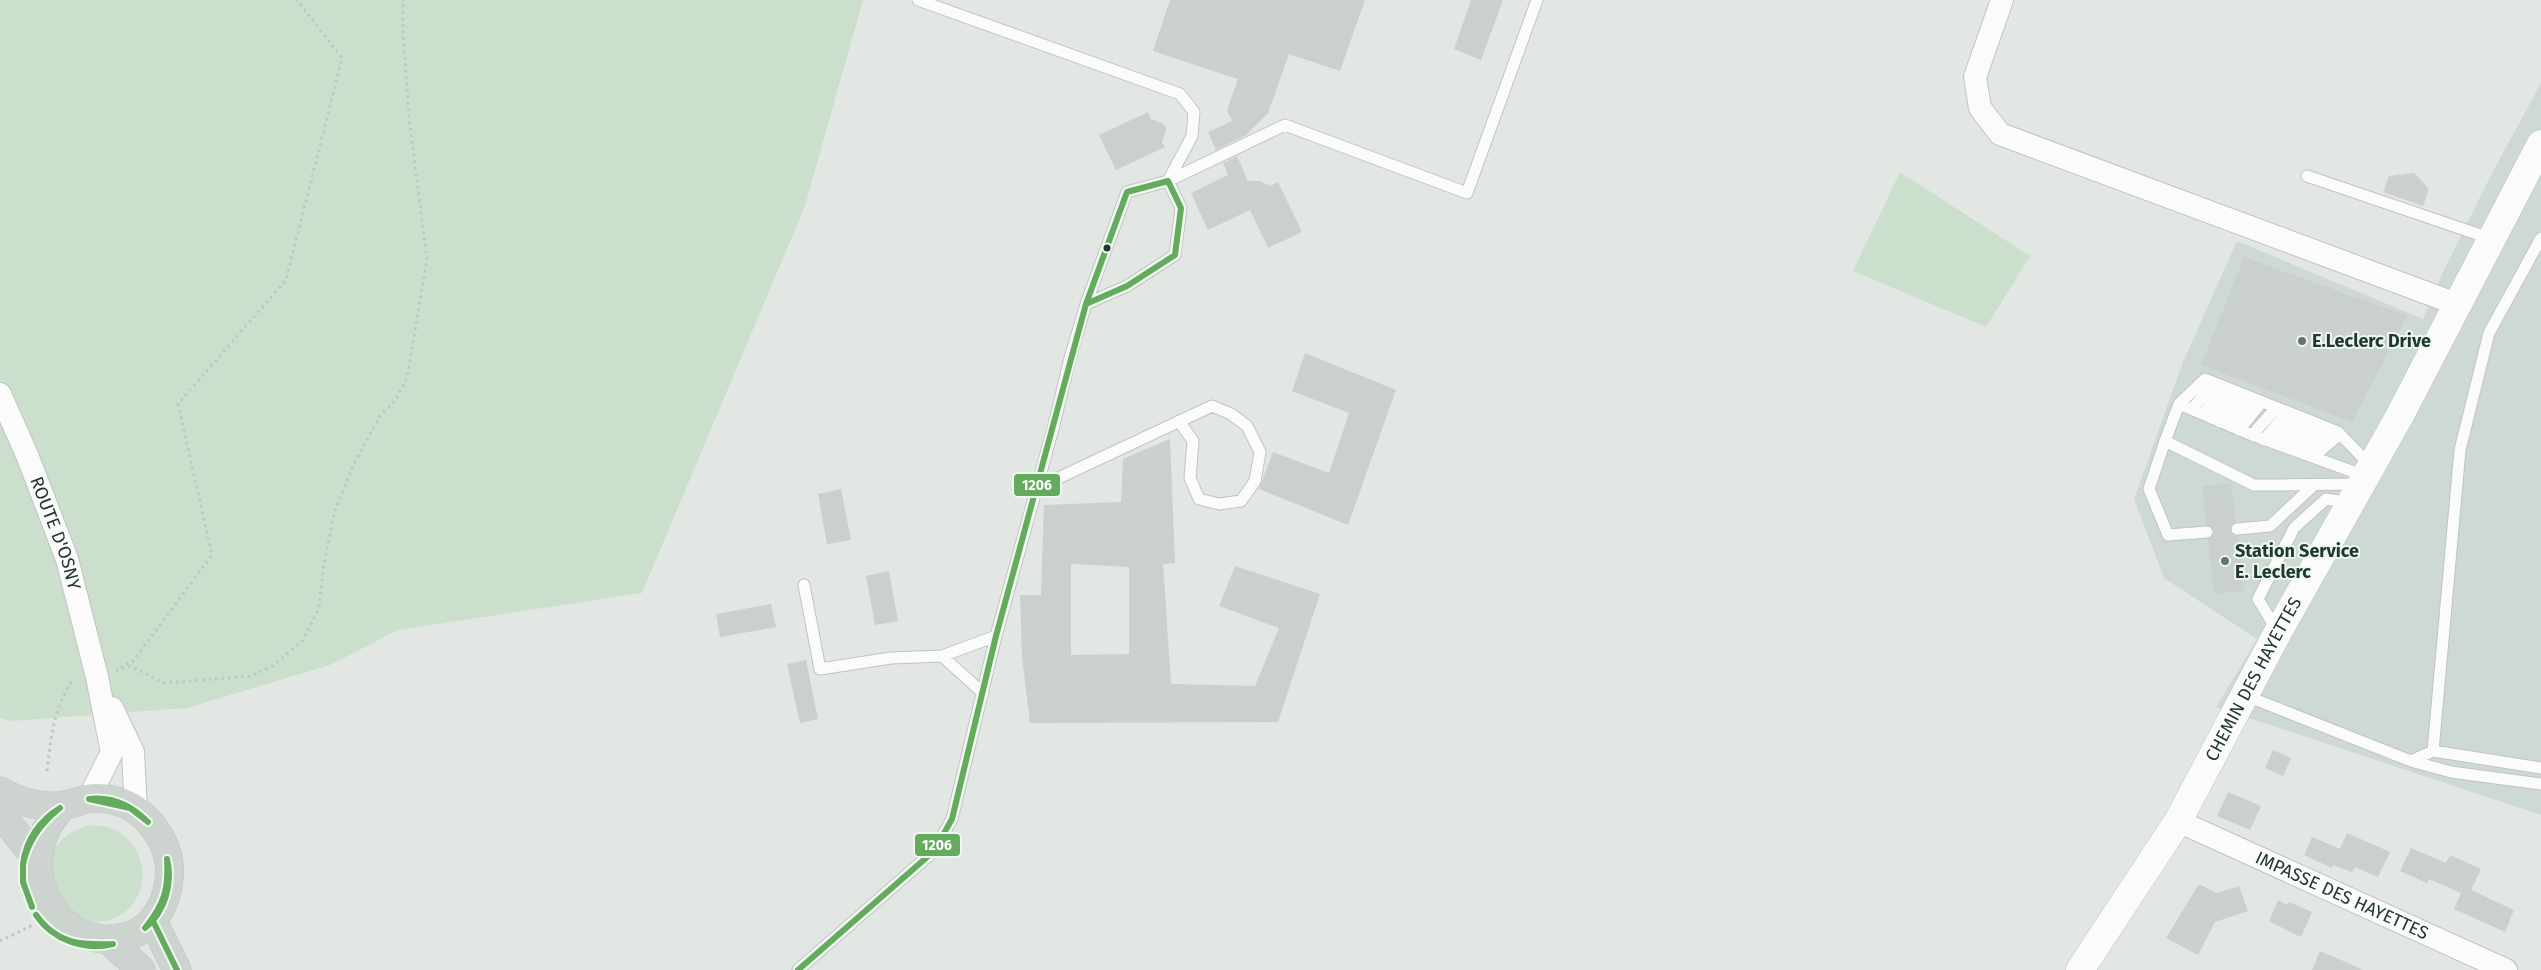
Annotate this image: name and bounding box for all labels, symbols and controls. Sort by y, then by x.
unlabelled marker [1102,243,1112,253]
place label: E.Leclerc Drive [2312,330,2431,352]
marker: E.Leclerc Drive [2296,335,2308,347]
street label: ROUTE D'OSNY [25,473,85,592]
line badge: 1206 [1013,473,1061,497]
text: 1206 [1022,477,1052,494]
place label: Station Service E. Leclerc [2235,540,2359,583]
marker: Station Service E. Leclerc [2219,555,2231,567]
street label: CHEMIN DES HAYETTES [2201,593,2307,765]
line badge: 1206 [914,833,961,857]
text: 1206 [922,837,952,854]
street label: IMPASSE DES HAYETTES [2252,847,2432,944]

